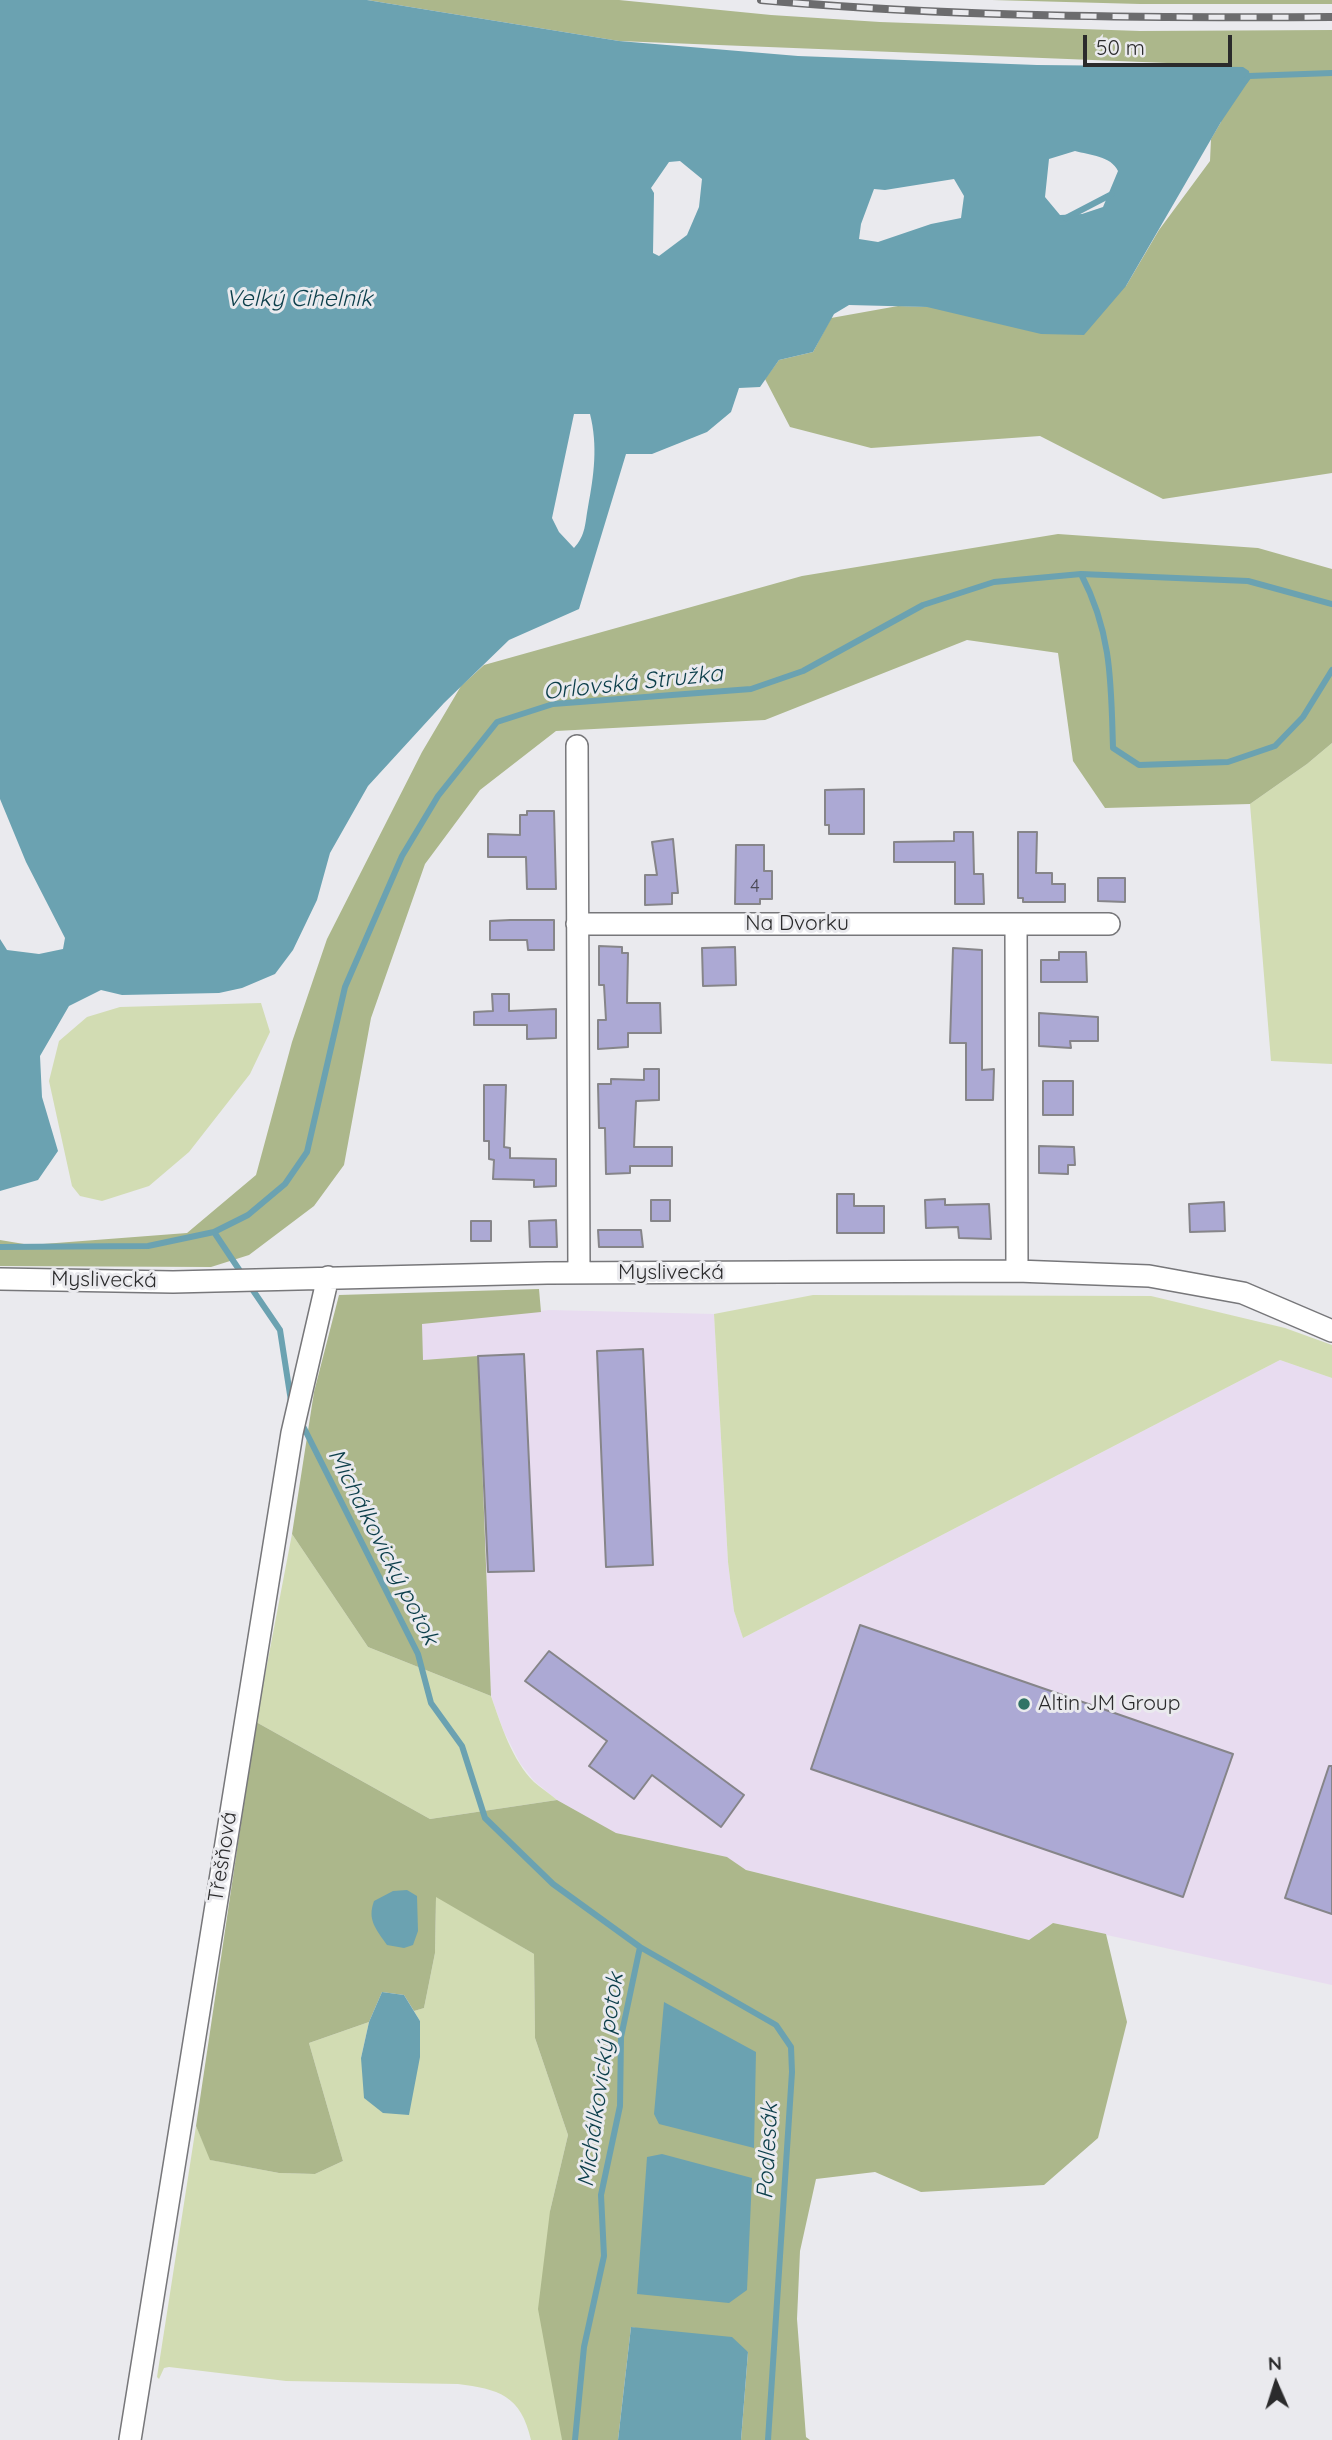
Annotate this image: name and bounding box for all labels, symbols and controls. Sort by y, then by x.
scale bar [1087,21,1236,65]
text: 50 m [1096,34,1145,60]
water label: Velký Cihelník [226,285,372,313]
water label: Orlovská Stružka [542,660,724,706]
house number: 4 [750,876,760,898]
street label: Na Dvorku [745,911,849,937]
street label: Myslivecká [618,1260,724,1286]
street label: Myslivecká [51,1266,157,1294]
water label: Michálkovický potok [322,1444,444,1650]
place label: Altin JM Group [1038,1691,1181,1717]
marker: Altin JM Group [1016,1696,1032,1712]
street label: Třešňová [203,1810,243,1904]
water label: Michálkovický potok [572,1971,630,2189]
water label: Podlesák [752,2102,784,2200]
north arrow [1241,2349,1311,2419]
text: N [1267,2351,1283,2375]

